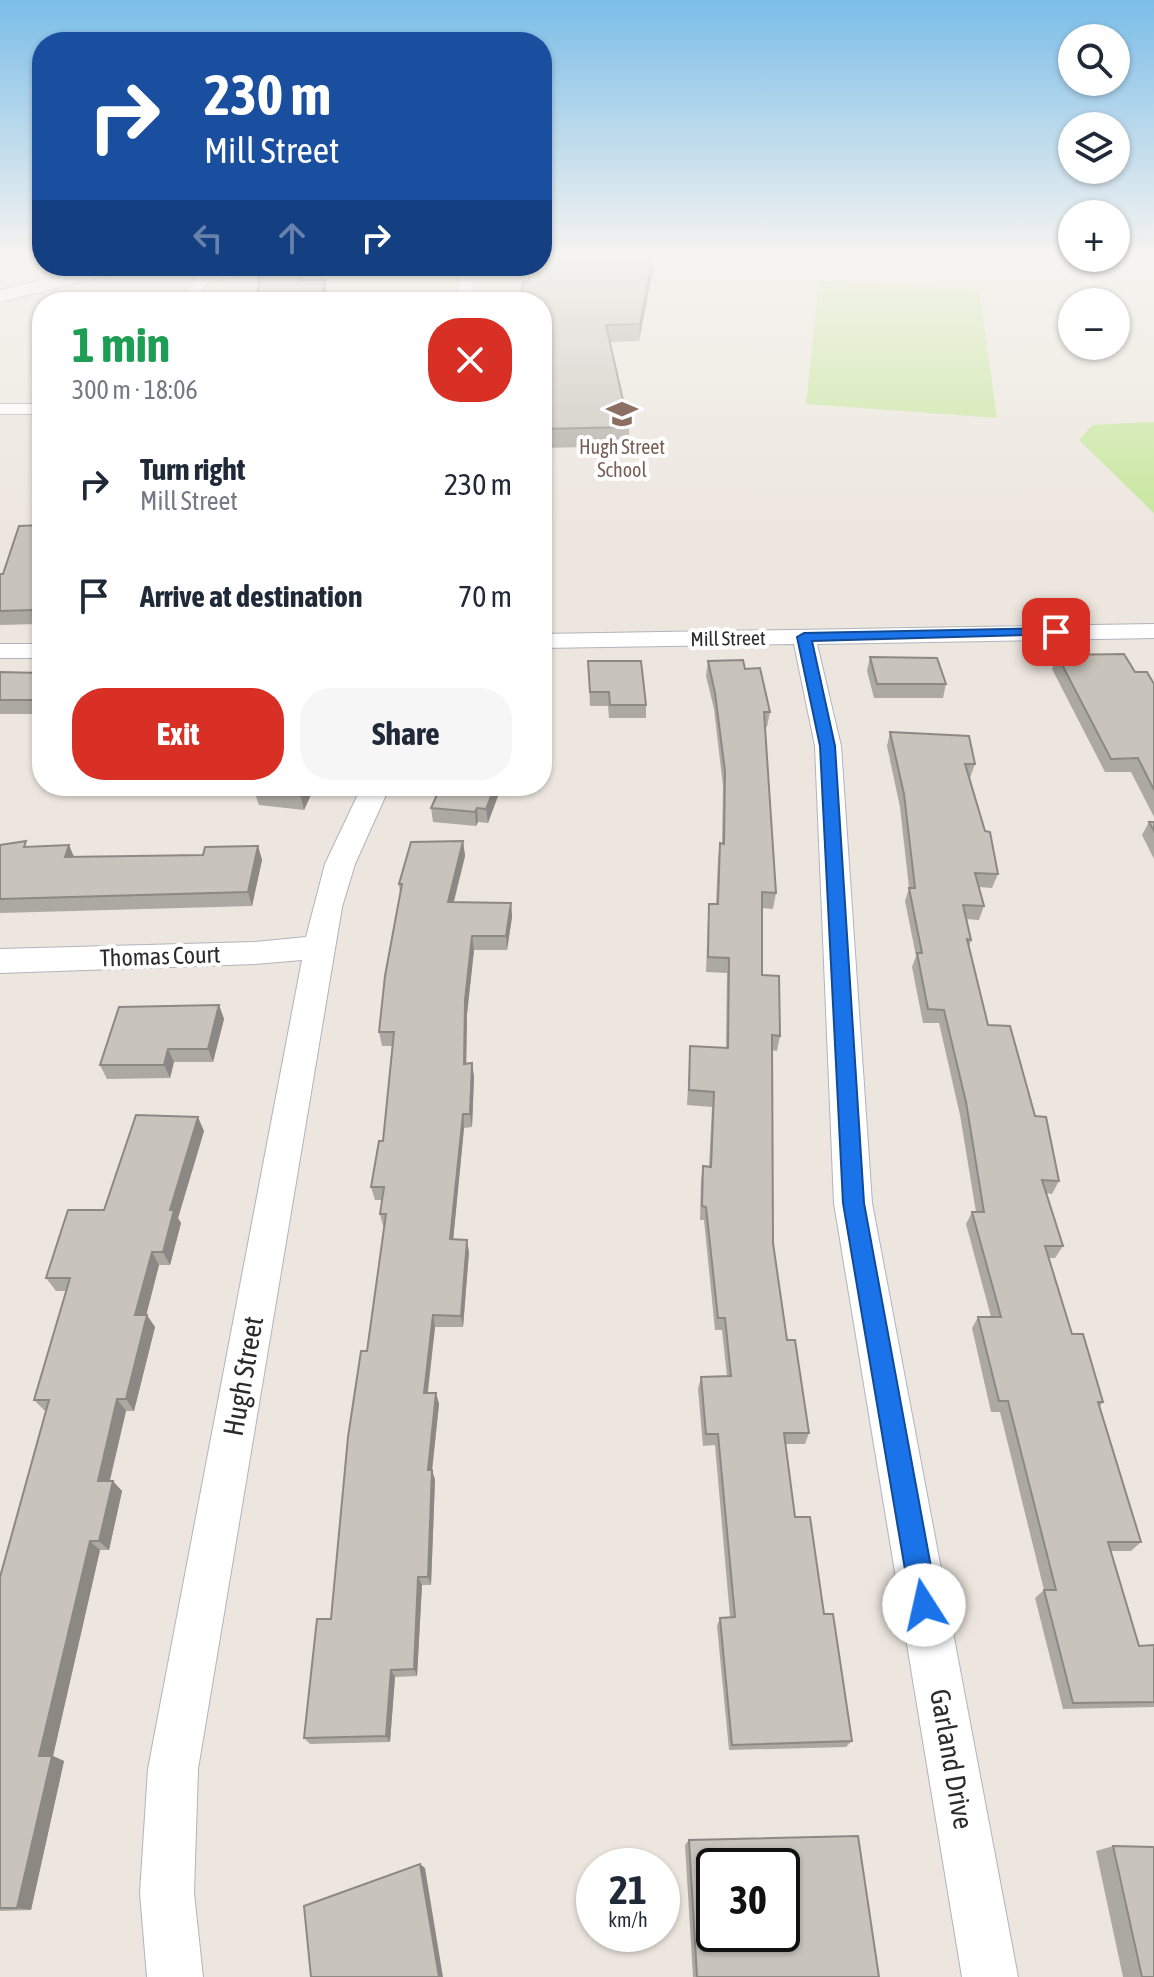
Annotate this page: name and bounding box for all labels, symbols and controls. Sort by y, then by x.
map controls [1058,24,1130,360]
button: search [1058,24,1130,96]
text: 230 m [204,63,331,127]
icon: right [72,64,176,168]
button: layers [1058,112,1130,184]
text: Mill Street [204,129,339,171]
button: + [1058,200,1130,272]
icon: left [186,216,230,260]
icon: ahead [270,216,314,260]
icon: right [354,216,398,260]
button: − [1058,288,1130,360]
text: 1 min [72,317,170,372]
button: close [428,318,512,402]
text: 300 m · 18:06 [72,375,198,405]
school or university icon: Hugh Street School [605,397,639,431]
place label: Hugh Street School [579,435,665,481]
text: Turn right [140,452,246,486]
icon: right [72,462,116,506]
text: 230 m [444,467,512,501]
text: Mill Street [140,486,238,516]
icon: arrive [72,574,116,618]
text: Arrive at destination [140,579,362,613]
text: 70 m [458,579,512,613]
pin [1022,598,1090,666]
icon: arrive [1034,610,1078,654]
street label: Mill Street [690,626,766,650]
button: Exit [72,688,284,780]
button: Share [300,688,512,780]
street label: Thomas Court [99,940,221,972]
street label: Hugh Street [217,1314,269,1438]
position arrow [882,1563,966,1647]
street label: Garland Drive [924,1686,980,1832]
speed limit sign: 30 [696,1848,800,1952]
text: 21 [609,1867,647,1912]
text: km/h [608,1908,648,1931]

